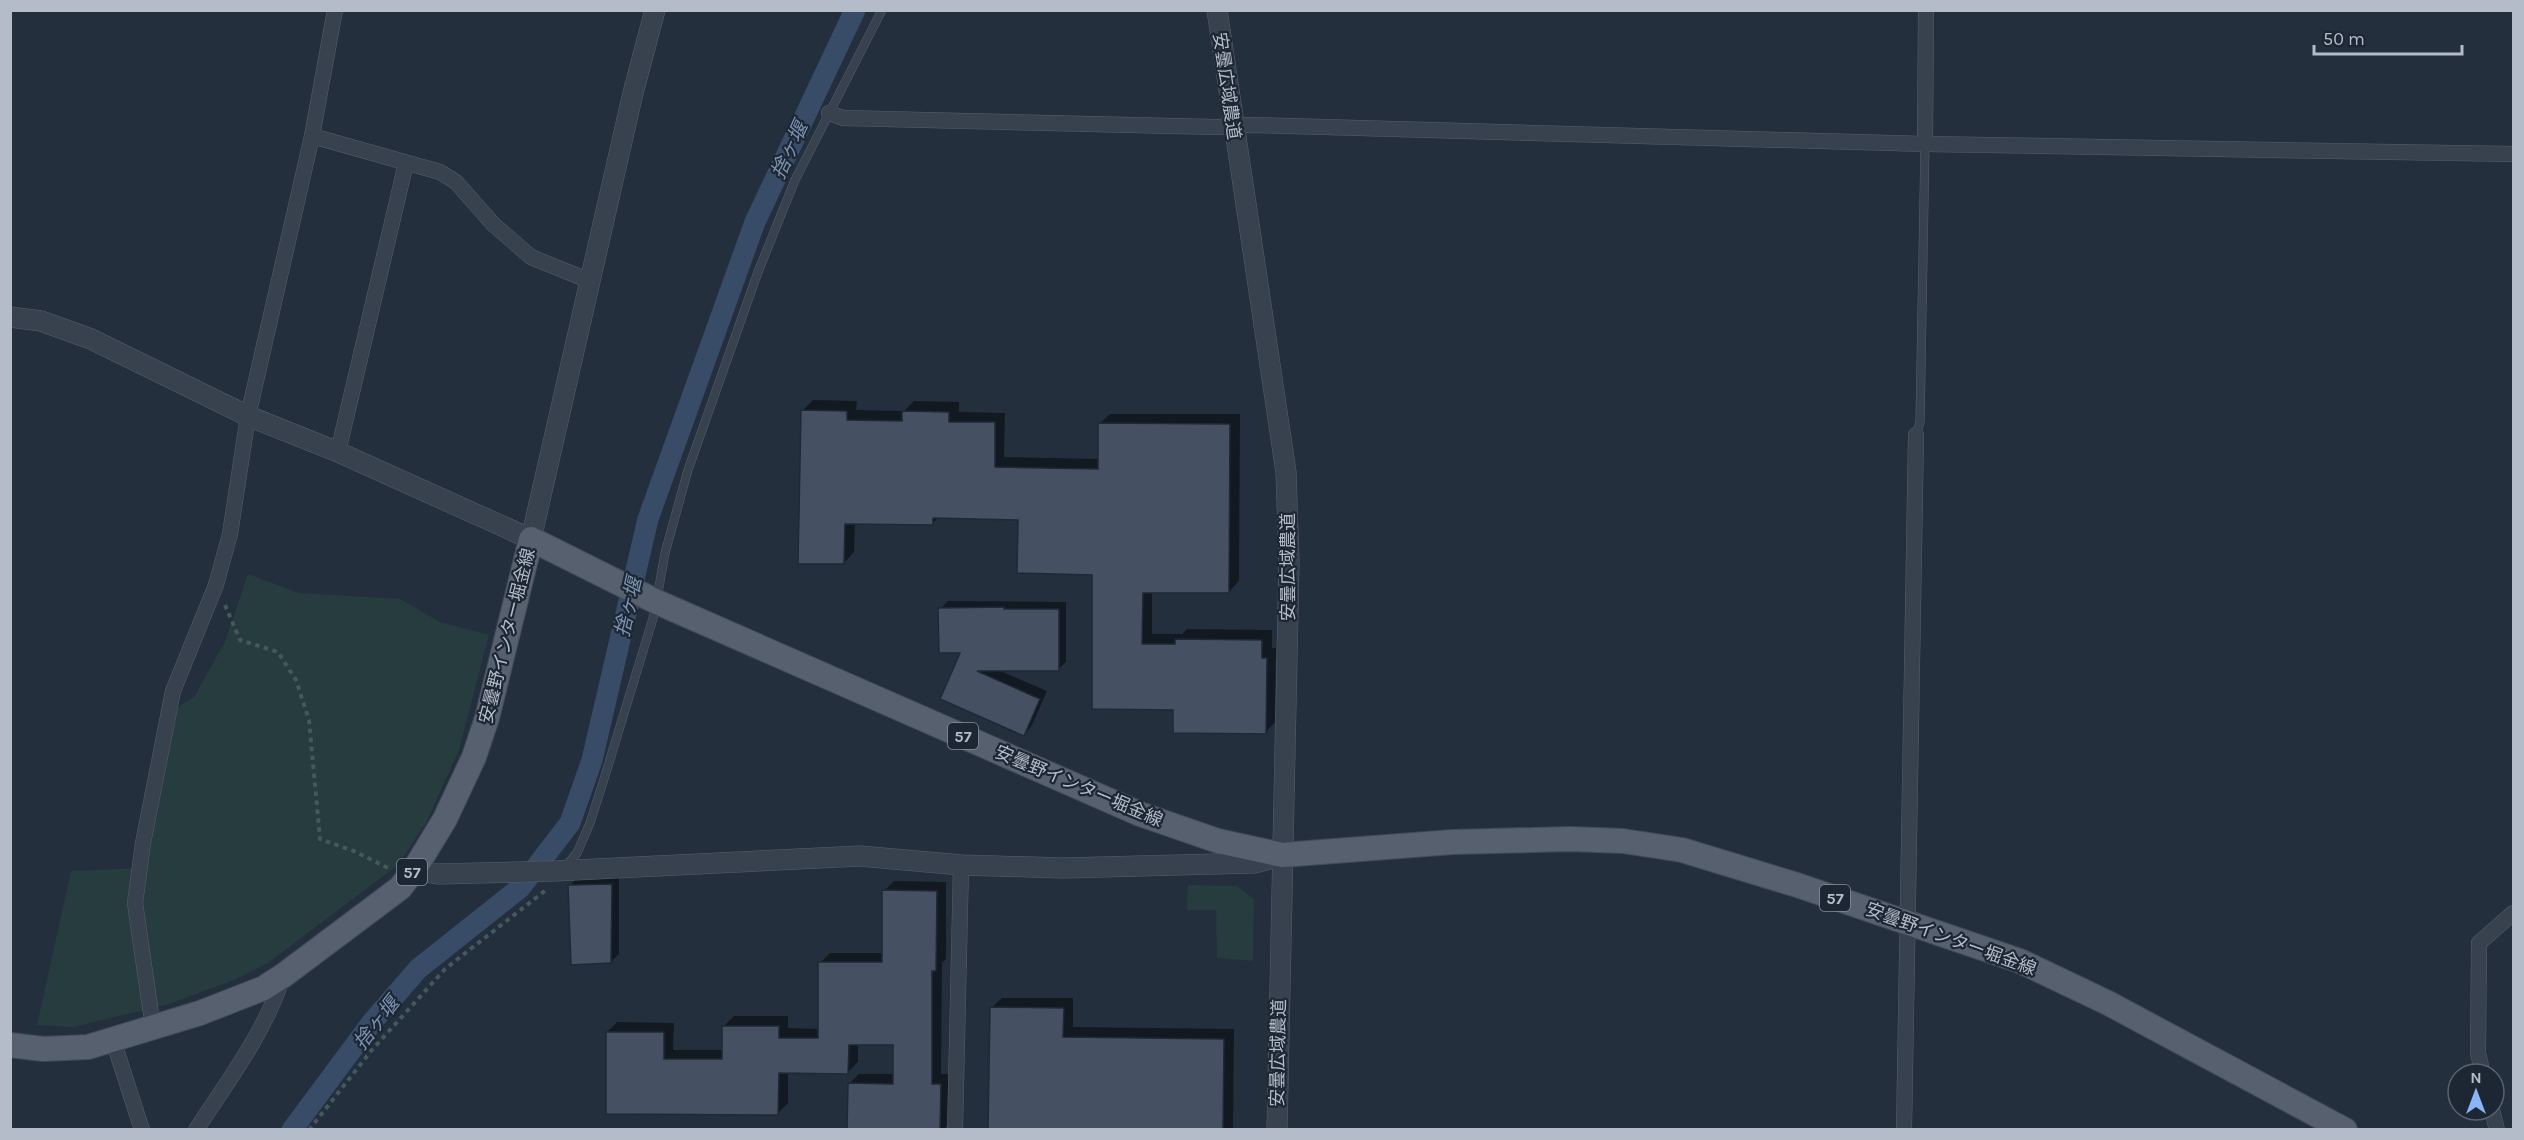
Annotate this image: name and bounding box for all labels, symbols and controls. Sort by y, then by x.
scale bar [2314,18,2462,56]
text: 50 m [2323,28,2365,50]
street label: 安曇広域農道 [1209,31,1245,141]
water label: 捨ヶ堰 [766,115,814,182]
street label: 安曇広域農道 [1277,513,1299,621]
street label: 安曇野インター堀金線 [475,546,539,726]
water label: 捨ヶ堰 [611,571,647,639]
road number: 57 [948,723,978,749]
street label: 安曇野インター堀金線 [992,741,1166,831]
road number: 57 [397,859,427,885]
road number: 57 [1820,885,1850,911]
street label: 安曇野インター堀金線 [1863,898,2039,980]
water label: 捨ヶ堰 [349,989,406,1054]
street label: 安曇広域農道 [1266,999,1290,1107]
north arrow [2446,1062,2506,1122]
text: N [2470,1068,2482,1087]

